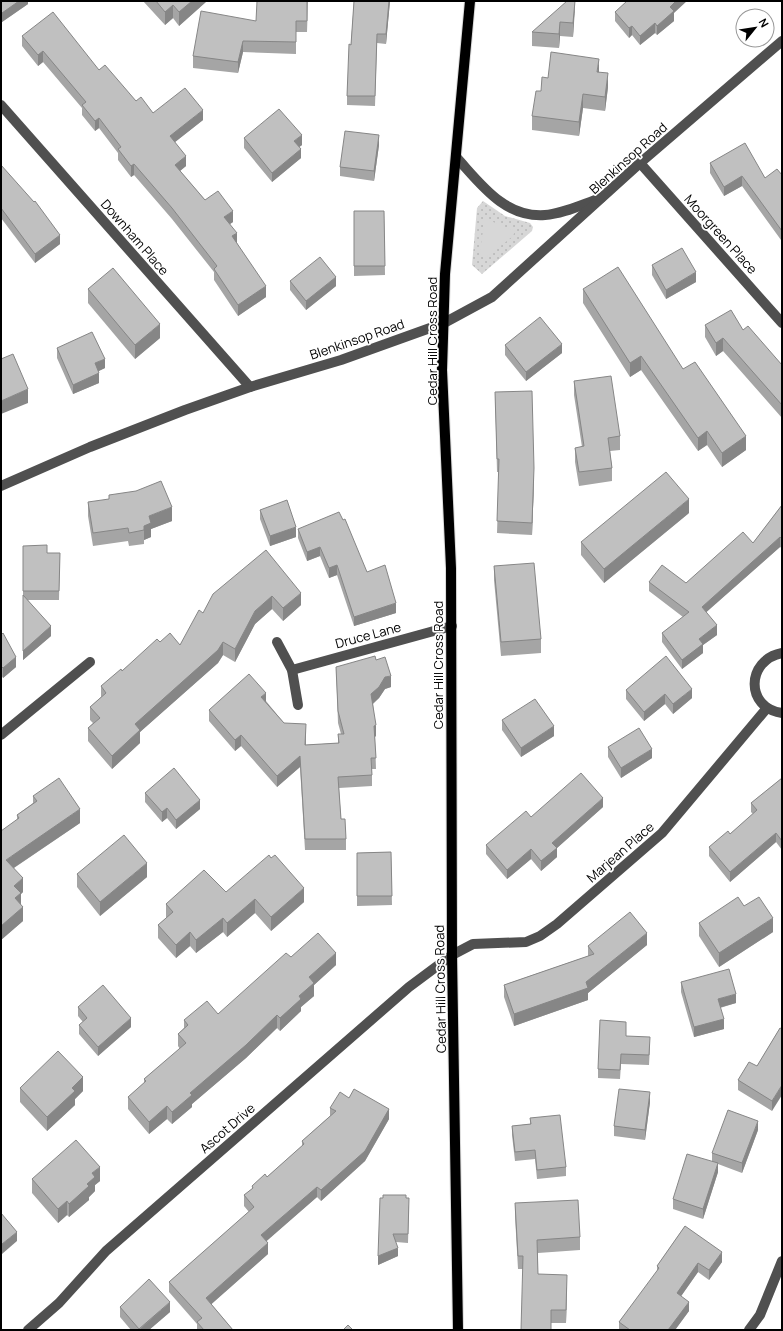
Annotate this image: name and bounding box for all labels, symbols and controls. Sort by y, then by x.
north arrow [735,8,775,48]
text: N [756,16,773,30]
street label: Blenkinsop Road [585,118,671,198]
street label: Moorgreen Place [681,190,762,278]
street label: Downham Place [97,195,173,279]
street label: Cedar Hill Cross Road [423,277,441,405]
street label: Blenkinsop Road [307,314,407,364]
street label: Cedar Hill Cross Road [429,601,447,729]
street label: Druce Lane [333,617,403,652]
street label: Marjean Place [582,817,658,886]
street label: Cedar Hill Cross Road [430,925,450,1053]
street label: Ascot Drive [195,1099,259,1157]

